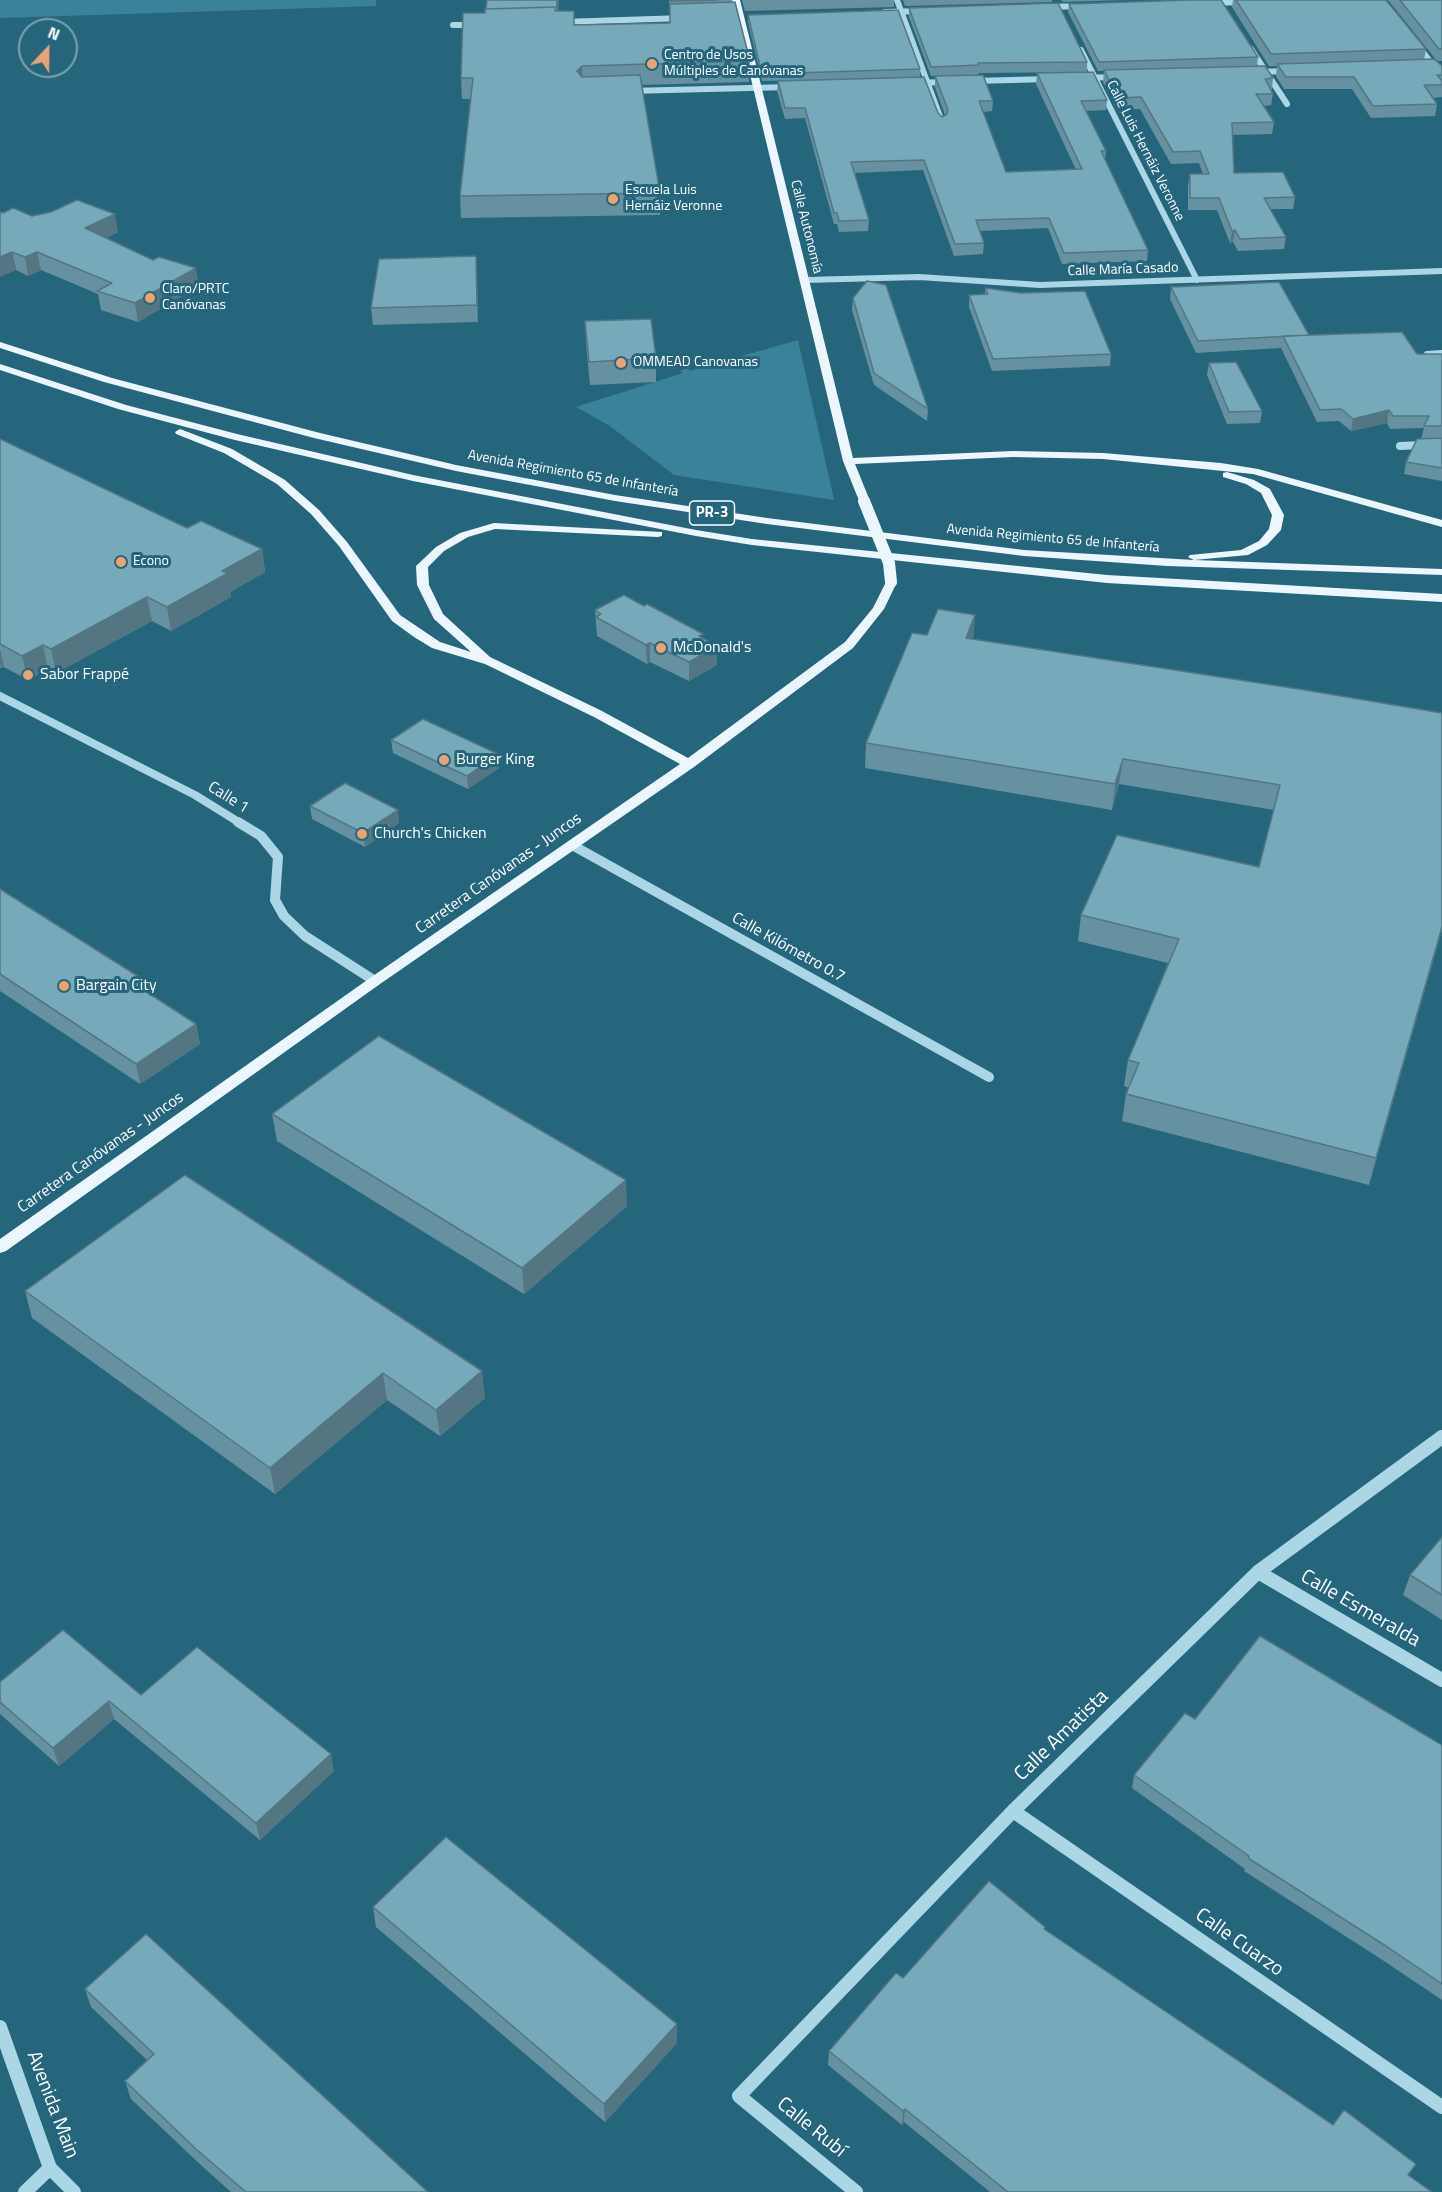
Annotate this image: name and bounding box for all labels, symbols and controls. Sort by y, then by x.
north arrow [18,18,78,78]
text: N [44,20,64,46]
place label: Centro de Usos Múltiples de Canóvanas [664,48,803,80]
marker: Centro de Usos Múltiples de Canóvanas [645,57,659,71]
street label: Calle Luis Hernáiz Veronne [1102,78,1188,224]
street label: Calle Autonomía [786,178,826,276]
place label: Escuela Luis Hernáiz Veronne [625,183,722,216]
marker: Escuela Luis Hernáiz Veronne [606,192,620,206]
street label: Calle María Casado [1067,260,1179,280]
place label: Claro/PRTC Canóvanas [162,282,229,314]
marker: Claro/PRTC Canóvanas [143,291,157,305]
place label: OMMEAD Canovanas [633,355,758,371]
marker: OMMEAD Canovanas [614,356,628,370]
street label: Avenida Regimiento 65 de Infantería [466,447,680,501]
road number: PR-3 [690,501,734,525]
street label: Avenida Regimiento 65 de Infantería [946,521,1160,557]
place label: Econo [133,554,169,570]
marker: Econo [114,555,128,569]
place label: McDonald's [673,638,752,658]
marker: McDonald's [654,641,668,655]
place label: Sabor Frappé [40,665,129,685]
marker: Sabor Frappé [21,668,35,682]
place label: Burger King [456,750,535,770]
marker: Burger King [437,753,451,767]
street label: Calle 1 [204,778,252,818]
street label: Carretera Canóvanas - Juncos [412,809,586,939]
place label: Church's Chicken [374,824,487,844]
marker: Church's Chicken [355,827,369,841]
street label: Calle Kilómetro 0.7 [728,909,848,987]
place label: Bargain City [76,976,157,996]
marker: Bargain City [57,979,71,993]
street label: Carretera Canóvanas - Juncos [14,1088,188,1218]
street label: Calle Esmeralda [1296,1565,1424,1653]
street label: Calle Amatista [1010,1685,1114,1787]
street label: Calle Cuarzo [1190,1904,1288,1982]
street label: Avenida Main [21,2048,83,2162]
street label: Calle Rubí [771,2093,851,2163]

